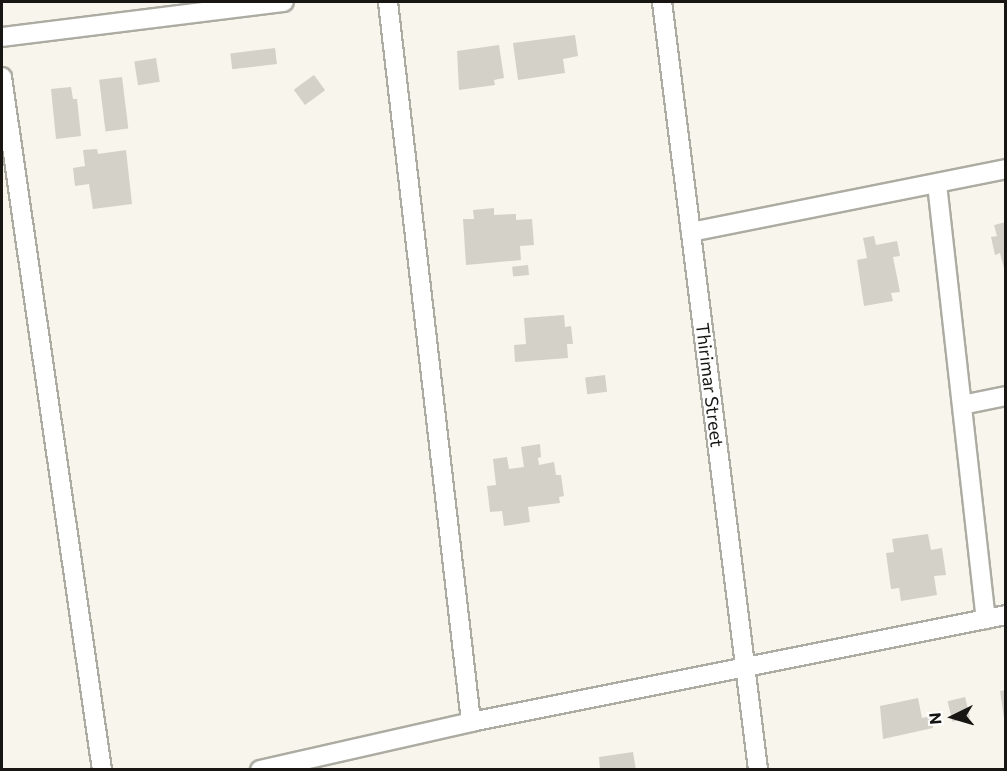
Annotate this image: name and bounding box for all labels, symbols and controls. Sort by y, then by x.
street label: Thirimar Street [692,322,728,448]
north arrow [923,687,983,747]
text: N [925,712,945,725]

